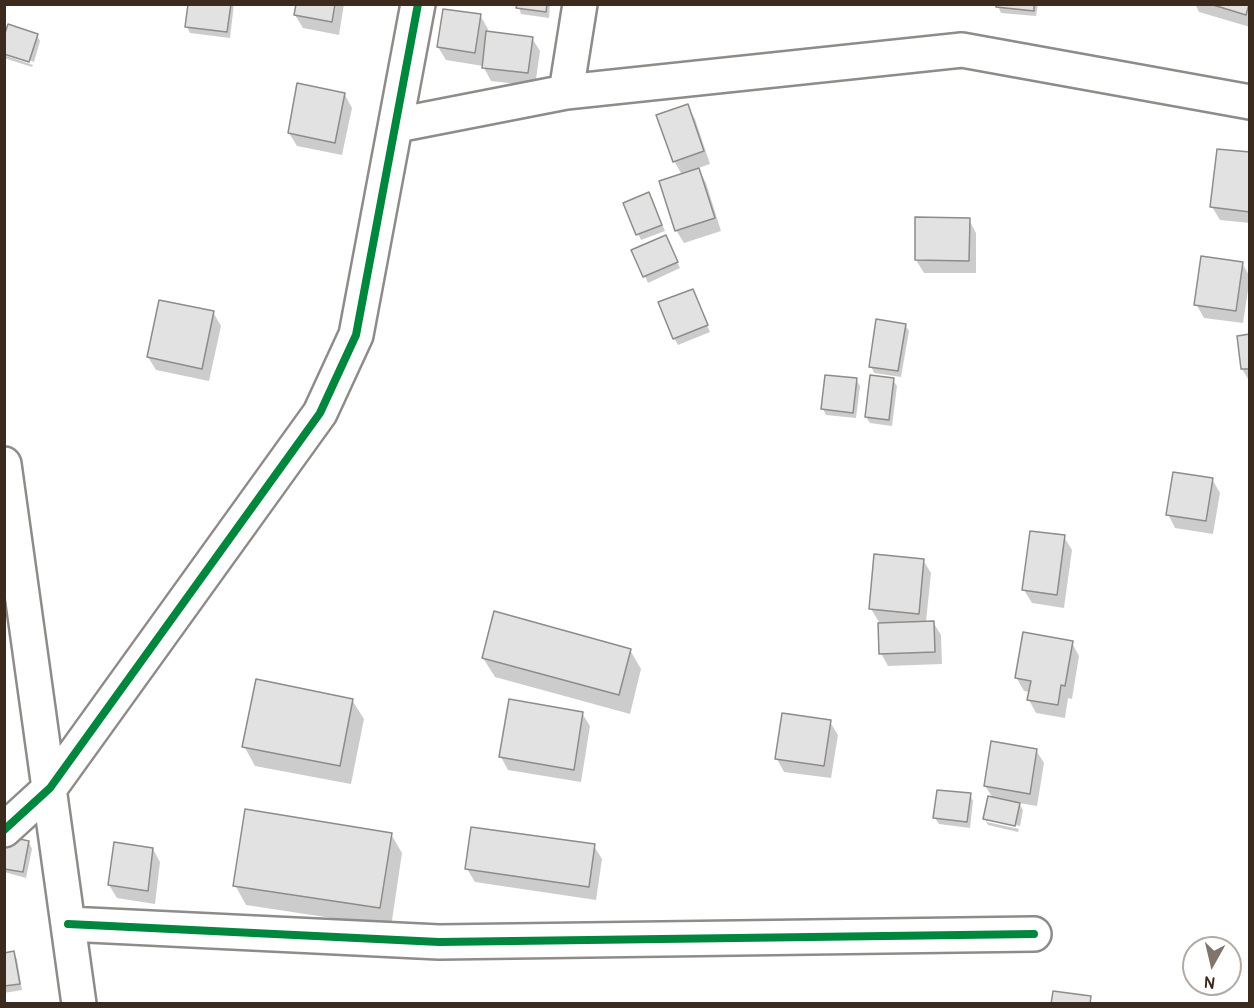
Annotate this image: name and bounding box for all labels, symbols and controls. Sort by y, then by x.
north arrow [1182,936,1242,996]
text: N [1203,971,1217,993]

